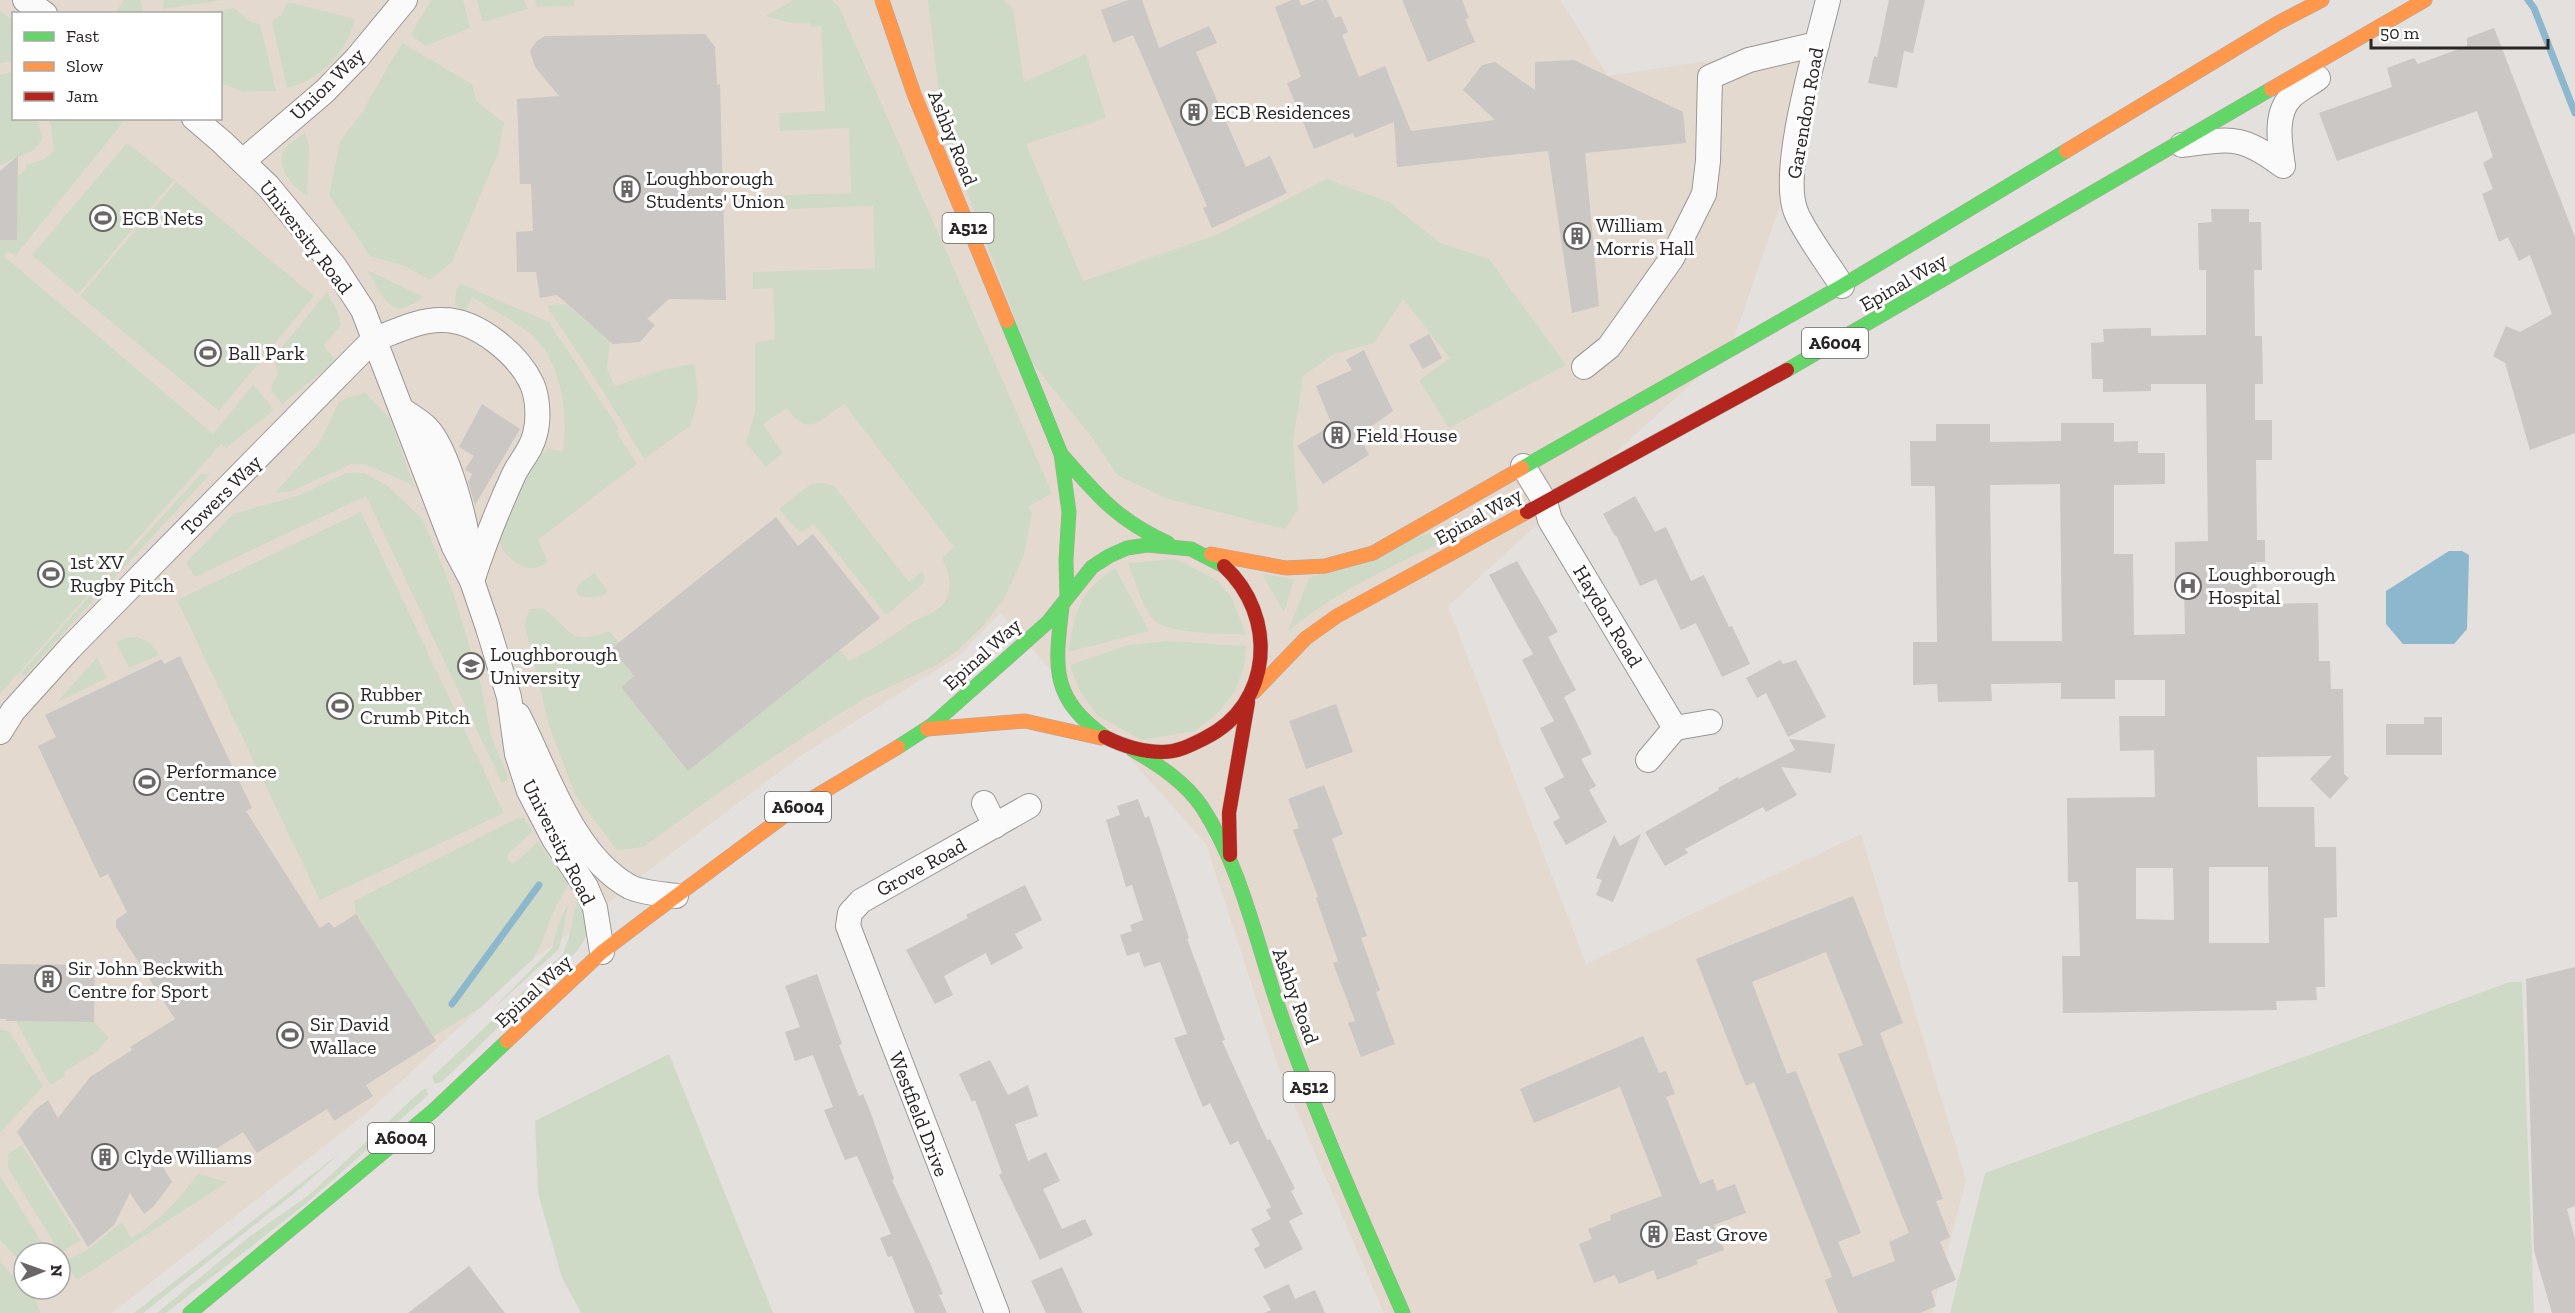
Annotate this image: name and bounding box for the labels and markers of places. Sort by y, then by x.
building icon: ECB Residences [1179,97,1209,127]
place label: ECB Residences [1214,100,1350,124]
place label: Loughborough Students' Union [646,166,785,213]
building icon: Loughborough Students' Union [612,174,642,204]
sports icon: ECB Nets [88,203,118,233]
place label: ECB Nets [122,206,203,230]
place label: William Morris Hall [1596,213,1694,260]
building icon: William Morris Hall [1562,221,1592,251]
sports icon: Ball Park [193,338,223,368]
place label: Ball Park [228,341,305,365]
building icon: Field House [1322,420,1352,450]
place label: Field House [1356,423,1457,447]
place label: 1st XV Rugby Pitch [70,550,175,597]
sports icon: 1st XV Rugby Pitch [36,559,66,589]
place label: Loughborough Hospital [2208,562,2336,609]
hospital icon: Loughborough Hospital [2173,571,2203,601]
place label: Loughborough University [490,642,618,689]
school or university icon: Loughborough University [456,651,486,681]
place label: Rubber Crumb Pitch [360,682,471,729]
sports icon: Rubber Crumb Pitch [325,691,355,721]
place label: Performance Centre [166,759,277,806]
sports icon: Performance Centre [132,767,162,797]
place label: Sir John Beckwith Centre for Sport [68,956,224,1003]
building icon: Sir John Beckwith Centre for Sport [33,964,63,994]
place label: Sir David Wallace [310,1012,389,1059]
sports icon: Sir David Wallace [275,1020,305,1050]
building icon: Clyde Williams [90,1142,120,1172]
place label: Clyde Williams [124,1145,252,1169]
building icon: East Grove [1639,1219,1669,1249]
place label: East Grove [1674,1222,1768,1246]

